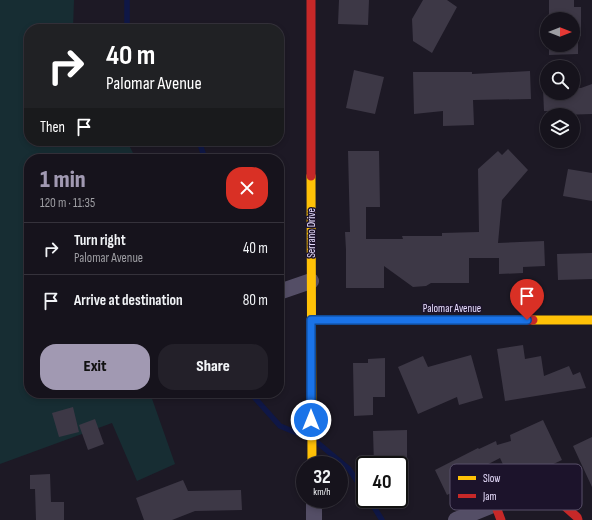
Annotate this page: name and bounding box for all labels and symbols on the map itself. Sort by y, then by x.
north arrow [540,12,580,52]
street label: Serrano Drive [305,208,318,258]
pin [510,279,544,320]
street label: Palomar Avenue [423,302,481,315]
position arrow [290,399,332,441]
speed limit sign: 40 [356,456,408,508]
legend [450,464,582,510]
text: Slow [483,472,500,485]
text: Jam [482,490,497,503]

